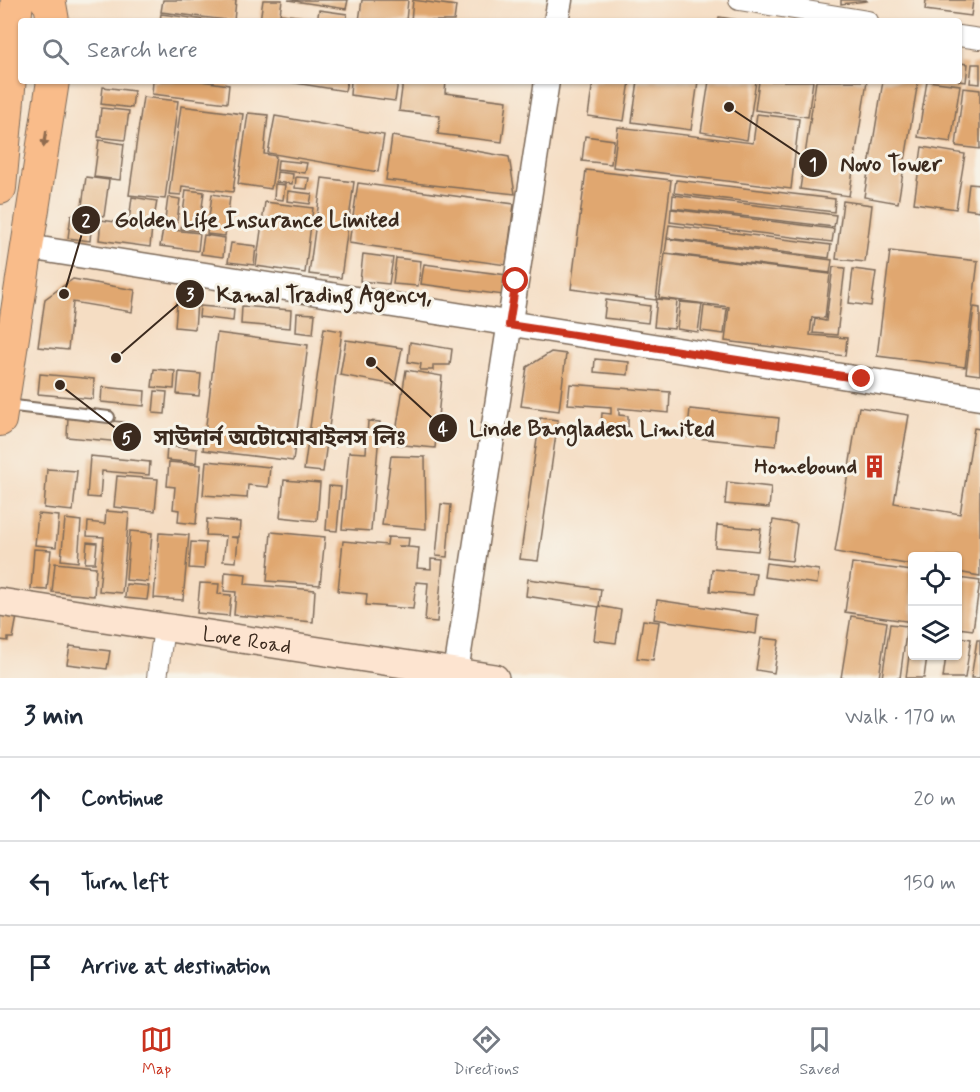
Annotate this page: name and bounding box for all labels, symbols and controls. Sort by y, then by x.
search box [18,18,962,84]
icon: search [39,35,72,68]
text: Search here [87,37,198,65]
one-way arrow [40,129,49,148]
callout: Novo Tower [798,143,954,183]
text: Novo Tower [840,151,942,179]
text: 1 [809,153,817,177]
callout: Golden Life Insurance Limited [71,200,413,240]
text: Golden Life Insurance Limited [115,207,399,235]
text: 2 [82,209,91,233]
route start [502,267,528,293]
callout: Kamal Trading Agency, [175,274,442,314]
text: Kamal Trading Agency, [216,282,432,314]
text: 3 [186,283,195,307]
route end [848,365,874,391]
callout: Linde Bangladesh Limited [428,408,726,448]
text: Linde Bangladesh Limited [469,416,715,447]
callout: সাউদার্ন অটোমোবাইলস লিঃ [112,417,418,457]
text: 4 [438,418,449,442]
text: সাউদার্ন অটোমোবাইলস লিঃ [153,424,406,453]
text: 5 [122,427,133,451]
place label: Homebound [754,453,857,481]
building icon: Homebound [862,453,888,479]
map controls [908,552,962,660]
button: locate [908,552,962,606]
button: layers [908,606,962,660]
street label: Love Road [201,620,293,662]
text: 3 min [24,700,84,734]
text: Walk · 170 m [845,704,956,731]
icon: ahead [24,783,57,816]
text: Continue [81,785,163,813]
text: 20 m [913,786,956,813]
icon: left [24,867,57,900]
text: Turn left [81,869,169,897]
text: 150 m [903,870,956,897]
icon: arrive [24,951,57,984]
text: Arrive at destination [81,953,271,981]
tab: Map [140,1023,173,1080]
tab: Directions [453,1023,519,1080]
tab: Saved [799,1023,840,1080]

